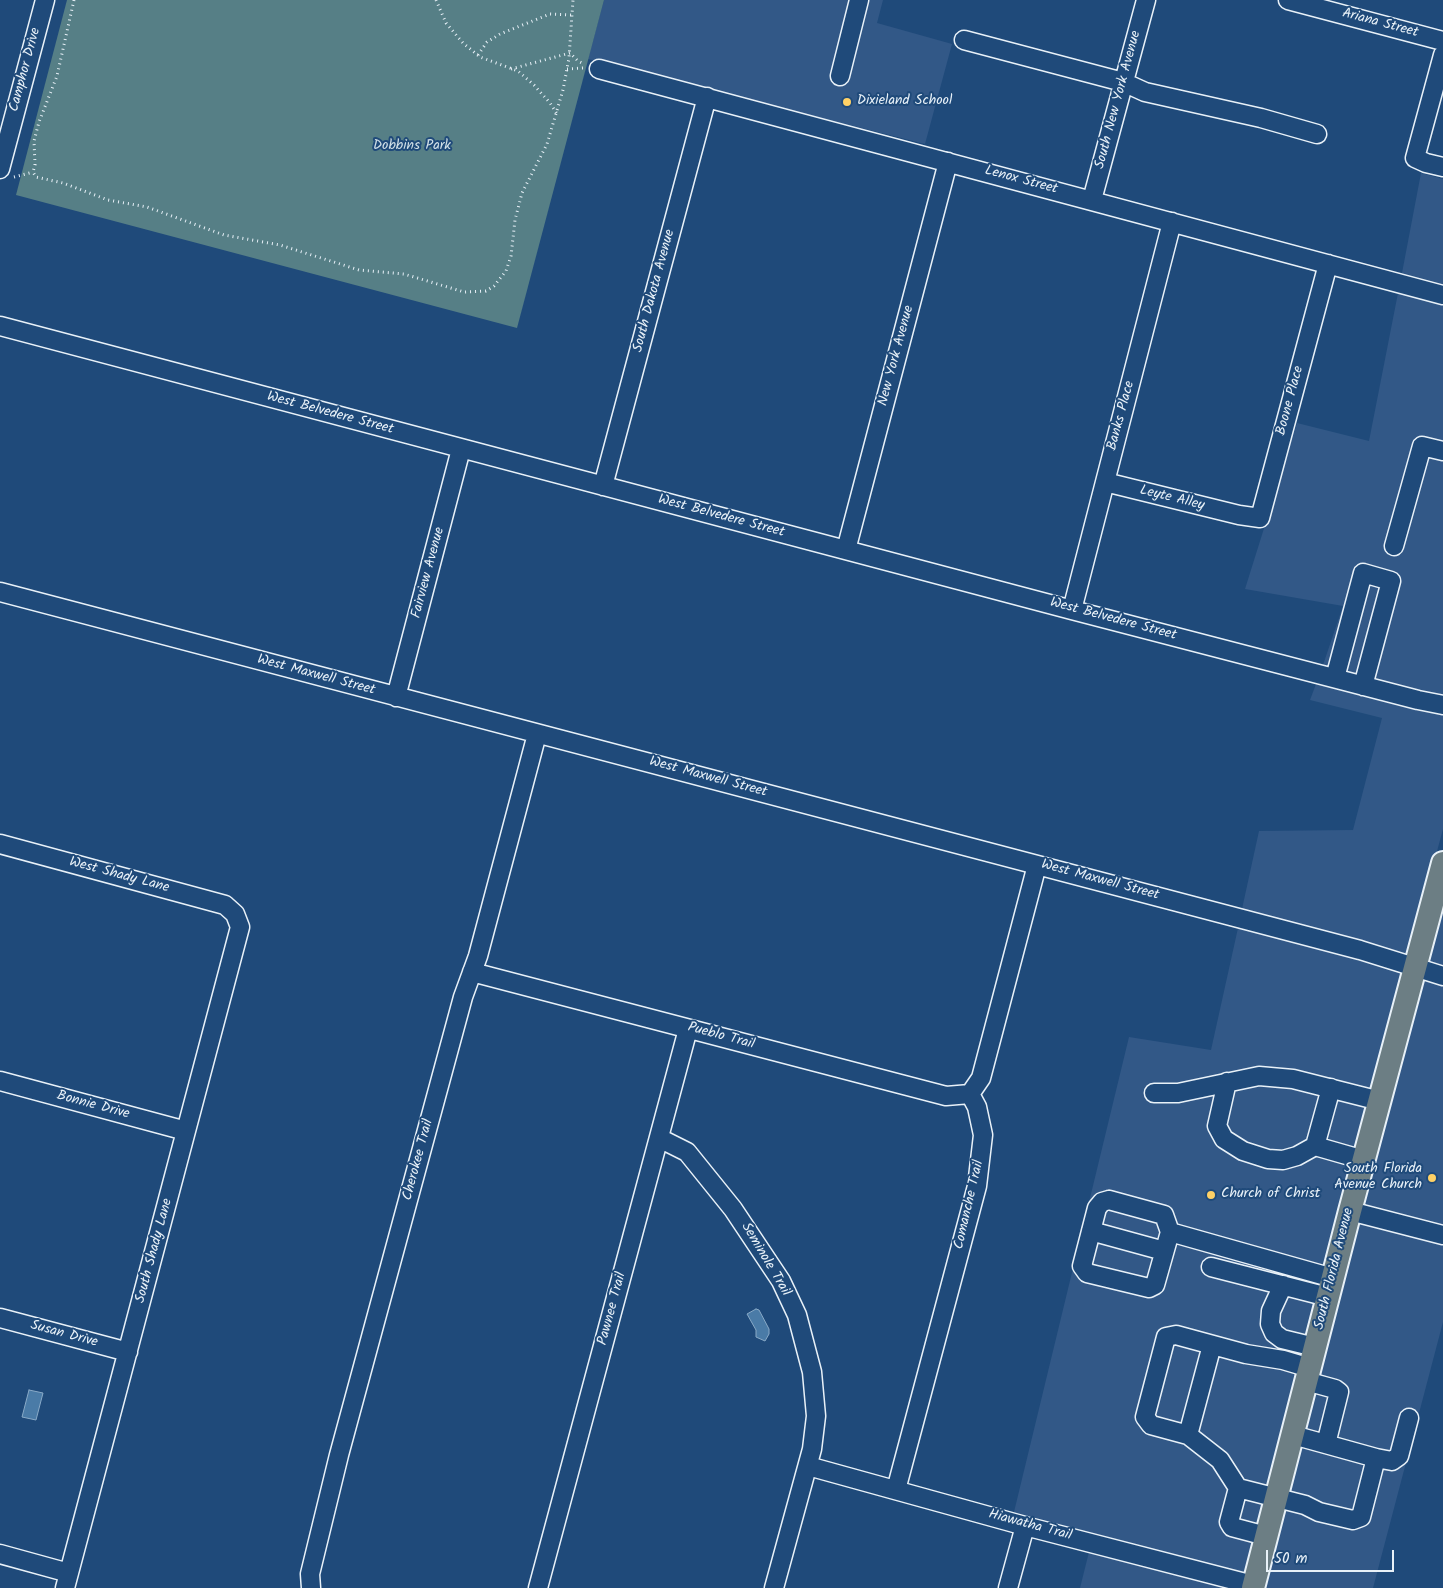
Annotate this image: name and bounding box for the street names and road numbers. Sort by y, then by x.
street label: Ariana Street [1340,6,1420,42]
street label: Camphor Drive [7,26,45,114]
street label: South New York Avenue [1092,29,1146,171]
street label: Lenox Street [983,163,1059,199]
street label: South Dakota Avenue [631,228,679,354]
street label: New York Avenue [876,304,918,408]
street label: Boone Place [1274,364,1308,438]
street label: Banks Place [1105,379,1139,453]
street label: West Belvedere Street [265,389,395,439]
street label: Leyte Alley [1138,483,1206,515]
street label: West Belvedere Street [656,492,786,542]
street label: Fairview Avenue [409,526,449,620]
street label: West Belvedere Street [1048,595,1178,645]
street label: West Maxwell Street [255,652,377,700]
street label: West Maxwell Street [647,754,769,802]
street label: West Shady Lane [67,855,171,897]
street label: West Maxwell Street [1039,857,1161,905]
street label: Pueblo Trail [686,1020,756,1054]
street label: Bonnie Drive [55,1088,131,1124]
street label: Cherokee Trail [400,1118,438,1202]
street label: Comanche Trail [952,1159,988,1251]
street label: South Shady Lane [133,1197,177,1305]
street label: South Florida Avenue [1312,1207,1358,1331]
street label: Seminole Trail [736,1220,794,1300]
street label: Pawnee Trail [595,1271,631,1347]
street label: Susan Drive [29,1318,99,1352]
street label: Hiawatha Trail [986,1507,1074,1545]

